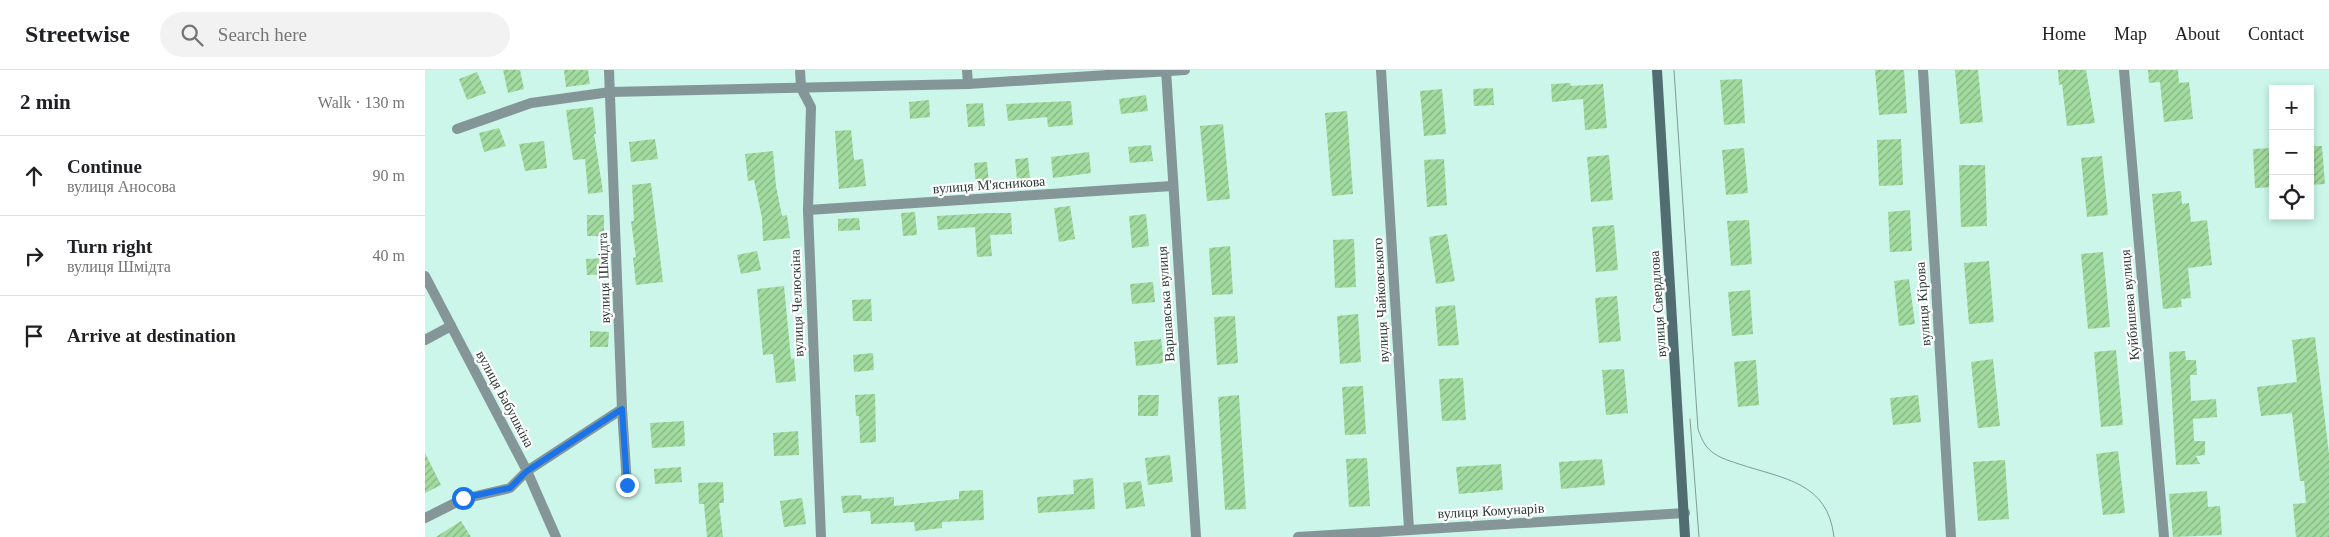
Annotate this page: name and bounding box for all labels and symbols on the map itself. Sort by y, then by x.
street label: вулиця М'ясникова [932,174,1047,196]
street label: вулиця Шмідта [595,232,613,324]
street label: вулиця Чайковського [1370,237,1392,363]
street label: Варшавська вулиця [1154,245,1178,362]
street label: вулиця Челюскіна [788,248,806,357]
street label: Куйбишева вулиця [2118,248,2142,361]
street label: вулиця Свердлова [1647,249,1669,358]
street label: вулиця Кірова [1913,261,1933,347]
street label: вулиця Бабушкіна [473,348,537,451]
route end [616,474,639,497]
route start [452,487,475,510]
street label: вулиця Комунарів [1437,501,1545,521]

